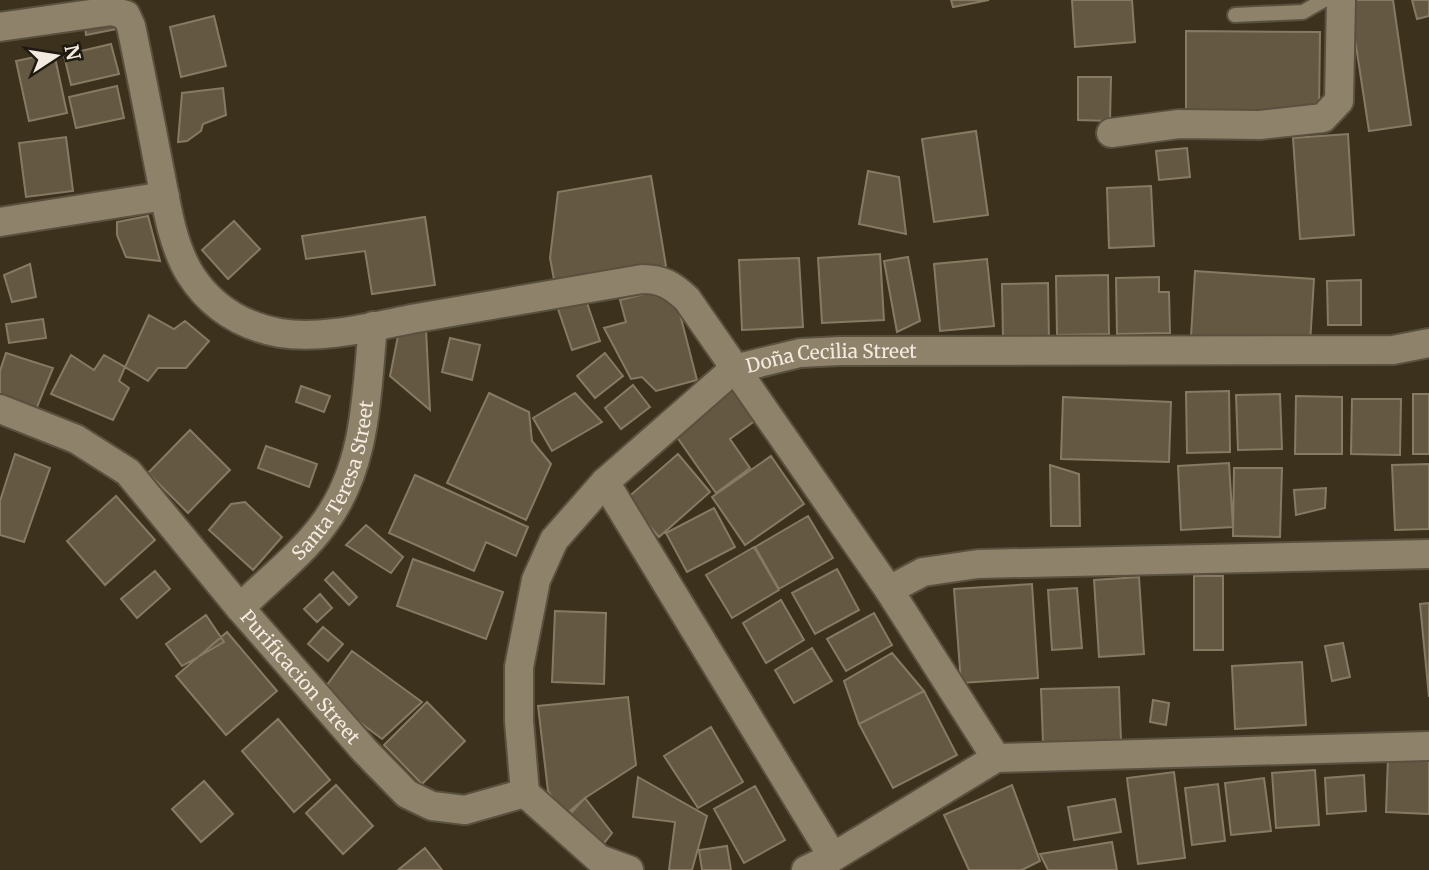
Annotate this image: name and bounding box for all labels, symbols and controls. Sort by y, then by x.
north arrow [21,21,91,91]
text: N [59,43,86,62]
street label: Doña Cecilia Street [743,339,917,378]
street label: Santa Teresa Street [286,398,378,565]
street label: Purificacion Street [235,605,366,749]

